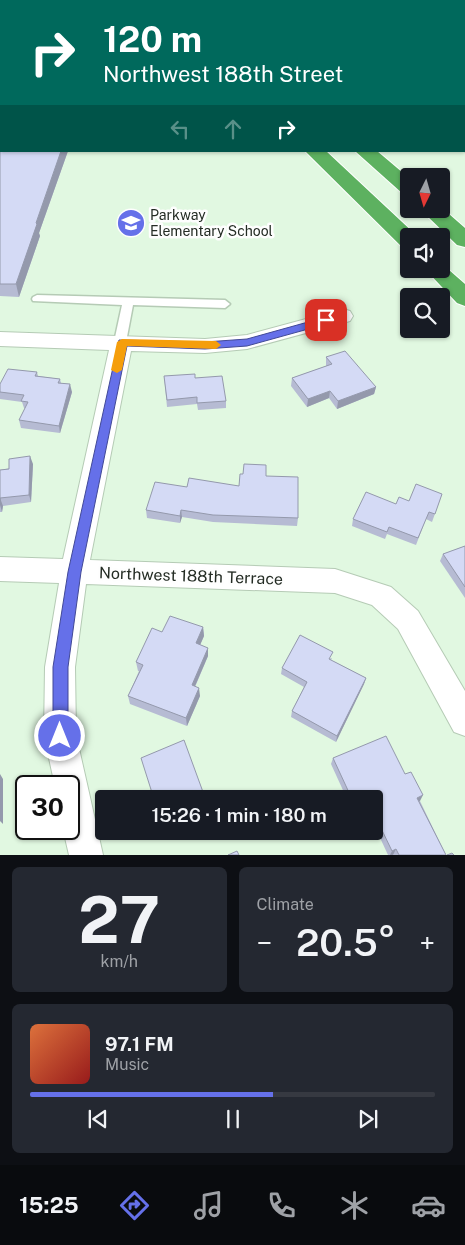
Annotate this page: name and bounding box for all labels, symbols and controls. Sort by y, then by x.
text: 120 m [103,19,202,60]
icon: right [20,20,85,85]
text: Northwest 188th Street [103,61,343,87]
icon: left [166,115,194,143]
icon: ahead [219,115,247,143]
icon: right [272,115,300,143]
north arrow [400,168,450,218]
map controls [400,168,450,338]
place label: Parkway Elementary School [150,207,273,239]
school or university icon: Parkway Elementary School [116,208,146,238]
button: sound [400,228,450,278]
button: search [400,288,450,338]
pin [305,299,347,341]
icon: arrive [312,306,340,334]
street label: Northwest 188th Terrace [99,563,283,589]
position arrow [33,709,85,761]
speed limit sign: 30 [15,775,80,840]
text: 15:26 · 1 min · 180 m [151,804,327,826]
text: 27 [78,881,160,958]
text: Climate [257,895,314,914]
text: 20.5° [296,920,396,965]
text: − [257,926,272,959]
text: + [419,926,435,959]
text: km/h [100,952,138,971]
text: 97.1 FM [105,1033,174,1055]
text: Music [105,1055,149,1074]
icon: previous [84,1105,112,1133]
icon: pause [219,1105,247,1133]
icon: next [354,1105,382,1133]
icon: directions [117,1188,152,1223]
icon: music [191,1188,226,1223]
icon: phone [264,1188,299,1223]
icon: climate [337,1188,372,1223]
icon: car [411,1188,446,1223]
text: 15:25 [19,1192,79,1218]

